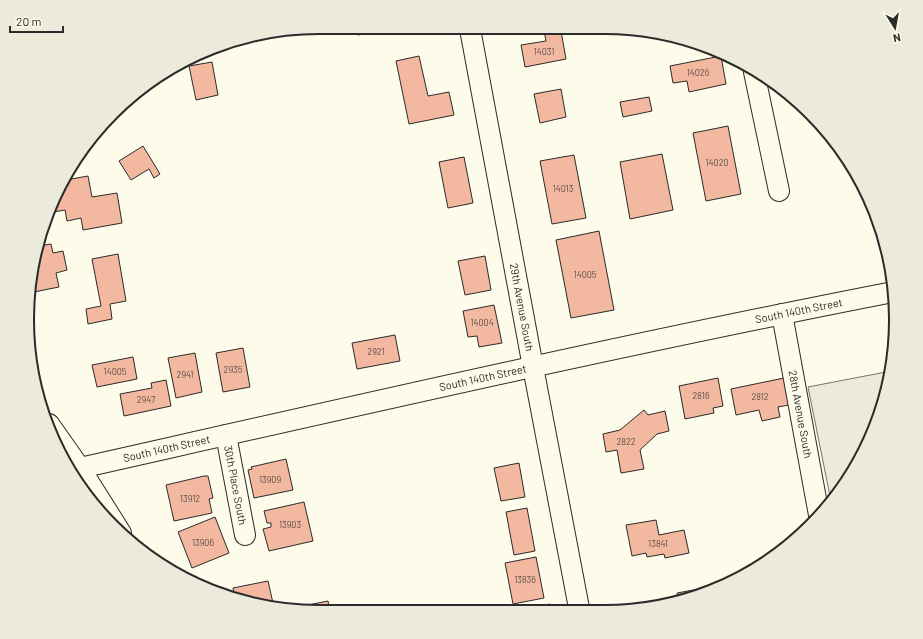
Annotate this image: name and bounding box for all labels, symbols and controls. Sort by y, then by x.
scale bar [10,8,63,34]
north arrow [875,8,915,48]
text: 20 m [16,14,42,28]
text: N [892,31,902,45]
house number: 14031 [534,46,554,57]
house number: 14026 [687,67,710,78]
house number: 14020 [705,157,729,168]
house number: 14013 [553,183,574,194]
street label: 29th Avenue South [508,262,537,352]
house number: 14005 [574,269,597,280]
street label: South 140th Street [754,295,844,325]
house number: 14004 [470,317,494,328]
house number: 2921 [367,346,385,357]
street label: South 140th Street [438,361,528,393]
house number: 2935 [224,364,243,375]
house number: 14005 [104,366,127,377]
house number: 2941 [177,369,193,380]
street label: 28th Avenue South [786,369,815,459]
house number: 2816 [692,390,710,401]
house number: 2812 [751,391,769,402]
house number: 2947 [137,394,156,405]
street label: South 140th Street [122,432,211,464]
house number: 2822 [616,436,636,447]
street label: 30th Place South [222,444,250,526]
house number: 13909 [259,474,281,485]
house number: 13912 [180,493,200,504]
house number: 13903 [279,519,301,530]
house number: 13906 [192,537,214,548]
house number: 13841 [648,538,668,549]
house number: 13836 [514,574,536,585]

